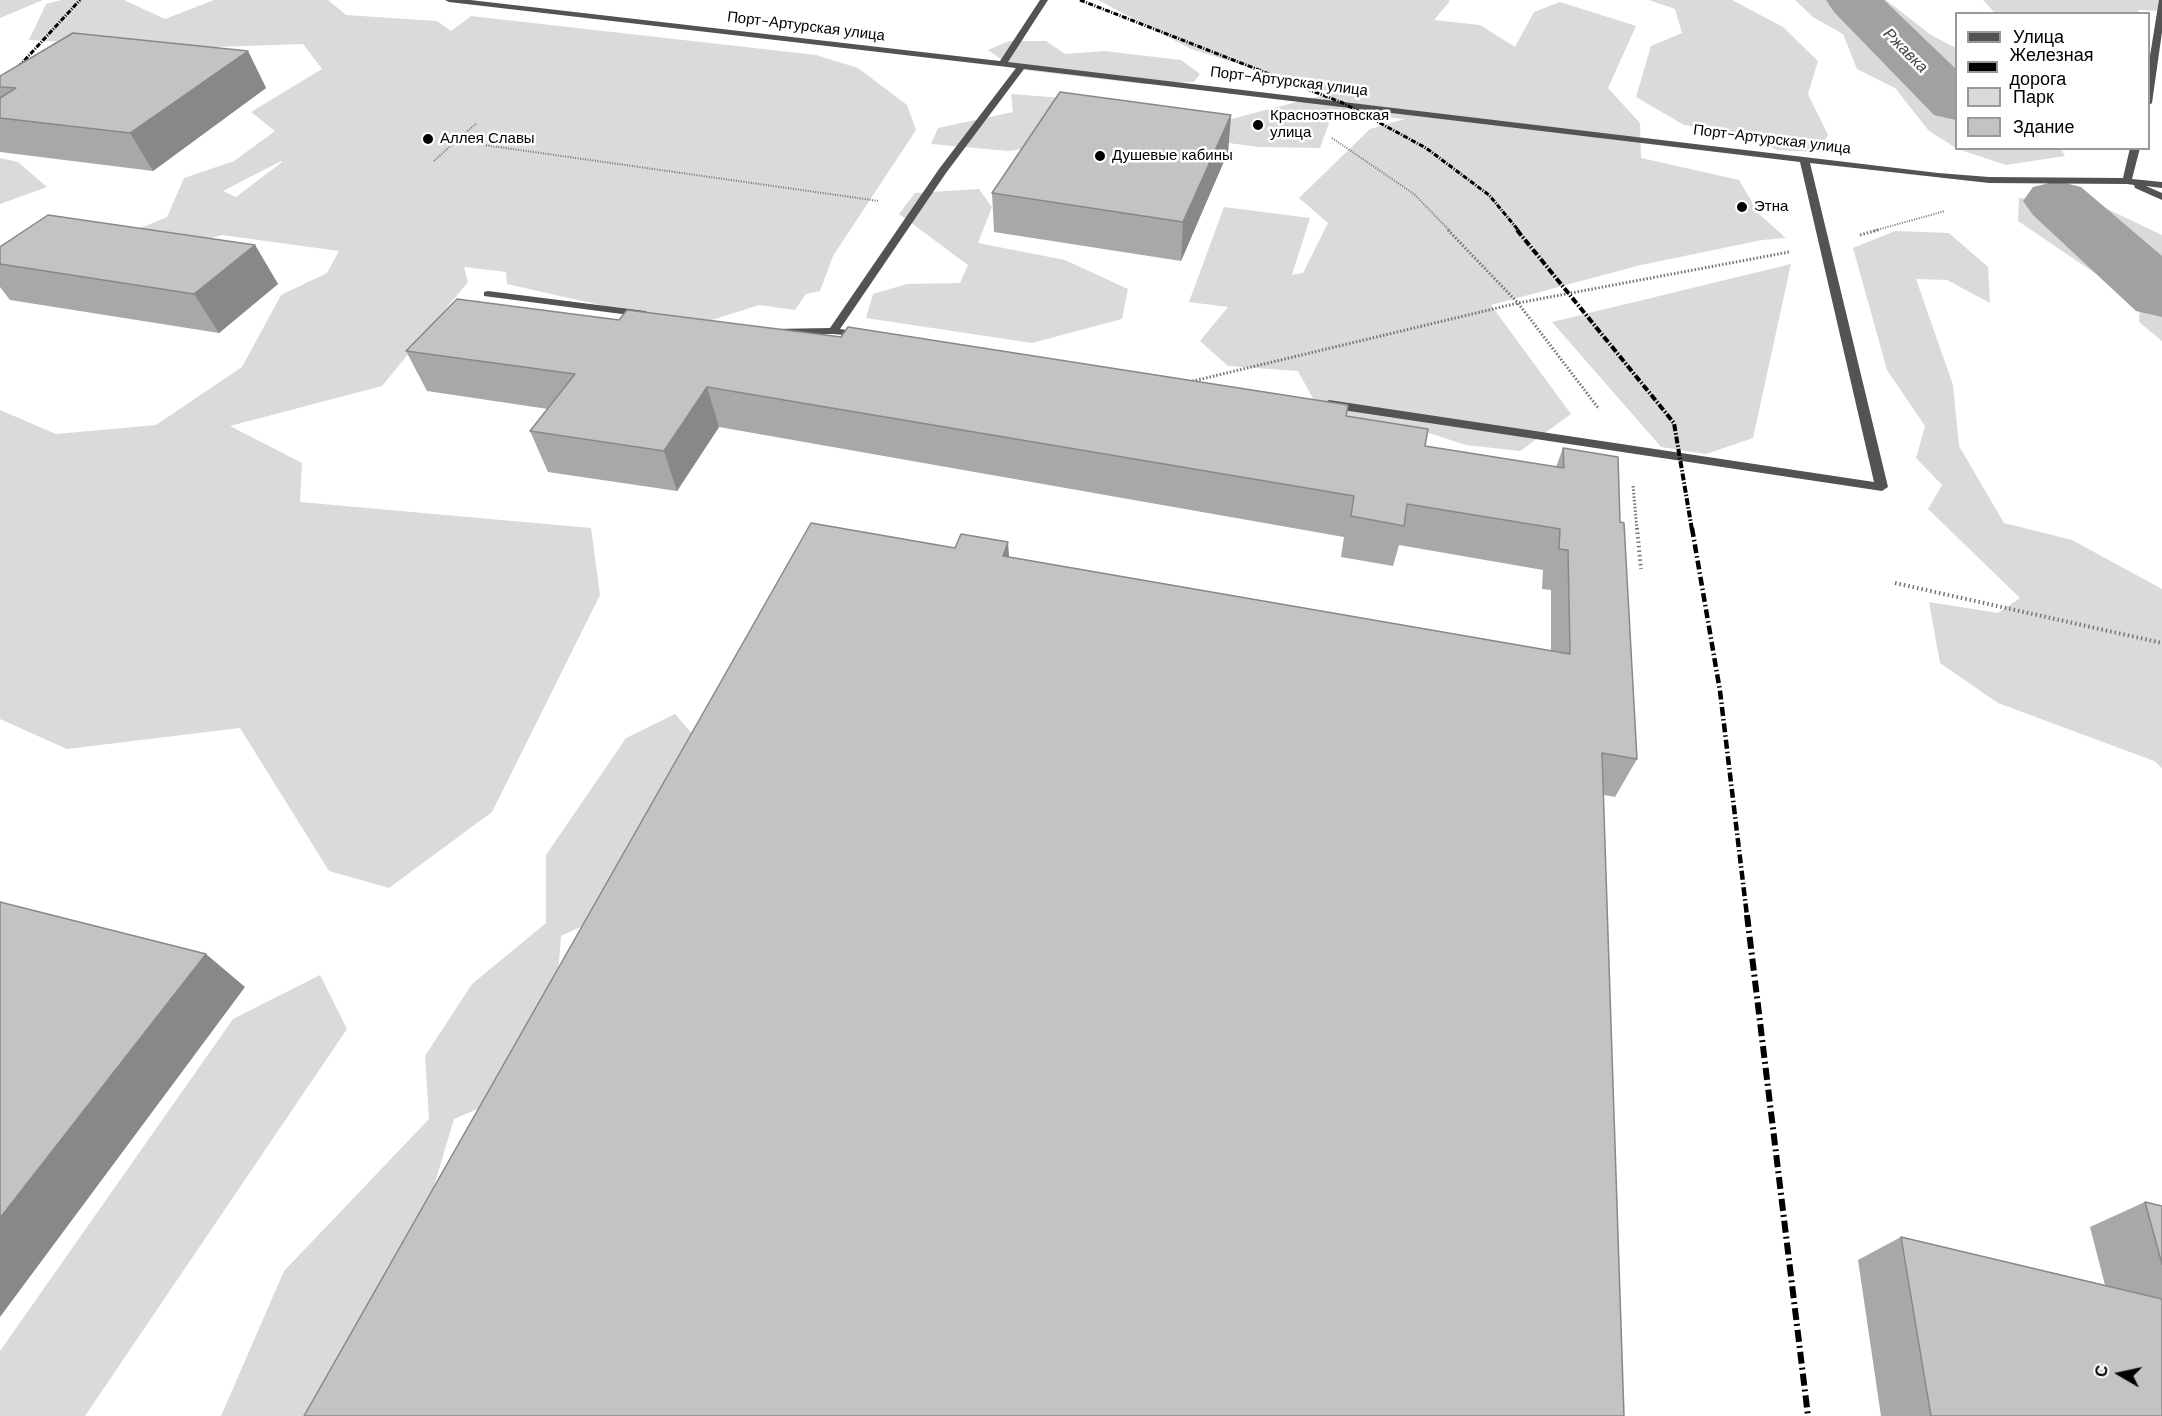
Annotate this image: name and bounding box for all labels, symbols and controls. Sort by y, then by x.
street label: Порт-Артурская улица [726,8,886,46]
legend [1955,12,2150,150]
water label: Ржавка [1879,25,1931,77]
text: Улица [2013,25,2064,49]
text: Железная дорога [2010,43,2093,91]
street label: Порт-Артурская улица [1209,63,1369,101]
text: Парк [2013,85,2054,109]
place label: Красноэтновская улица [1270,107,1389,142]
text: Здание [2013,115,2074,139]
marker: Красноэтновская улица [1251,118,1265,132]
street label: Порт-Артурская улица [1692,121,1852,159]
place label: Аллея Славы [440,130,535,148]
marker: Аллея Славы [421,132,435,146]
place label: Душевые кабины [1112,147,1233,165]
marker: Душевые кабины [1093,149,1107,163]
place label: Этна [1754,198,1788,216]
marker: Этна [1735,200,1749,214]
north arrow [2090,1344,2150,1404]
text: С [2090,1364,2113,1378]

